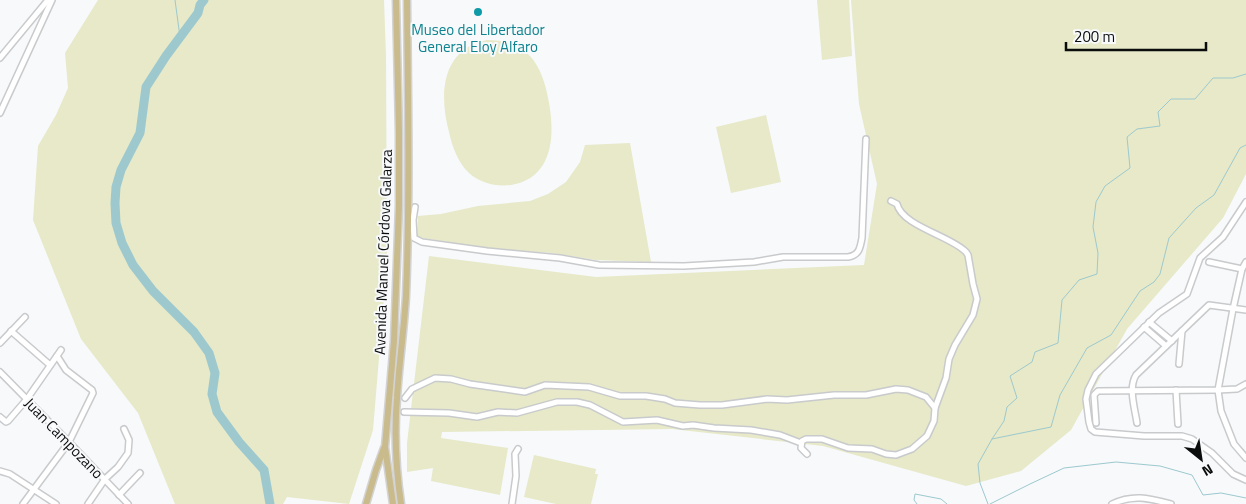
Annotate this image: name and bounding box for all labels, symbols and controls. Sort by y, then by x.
marker: Museo del Libertador General Eloy Alfaro [472,6,484,18]
place label: Museo del Libertador General Eloy Alfaro [411,18,545,58]
scale bar [1066,20,1206,52]
text: 200 m [1074,25,1115,48]
street label: Avenida Manuel Córdova Galarza [368,148,398,355]
street label: Juan Campozano [19,392,109,484]
north arrow [1176,434,1226,484]
text: N [1198,459,1217,482]

